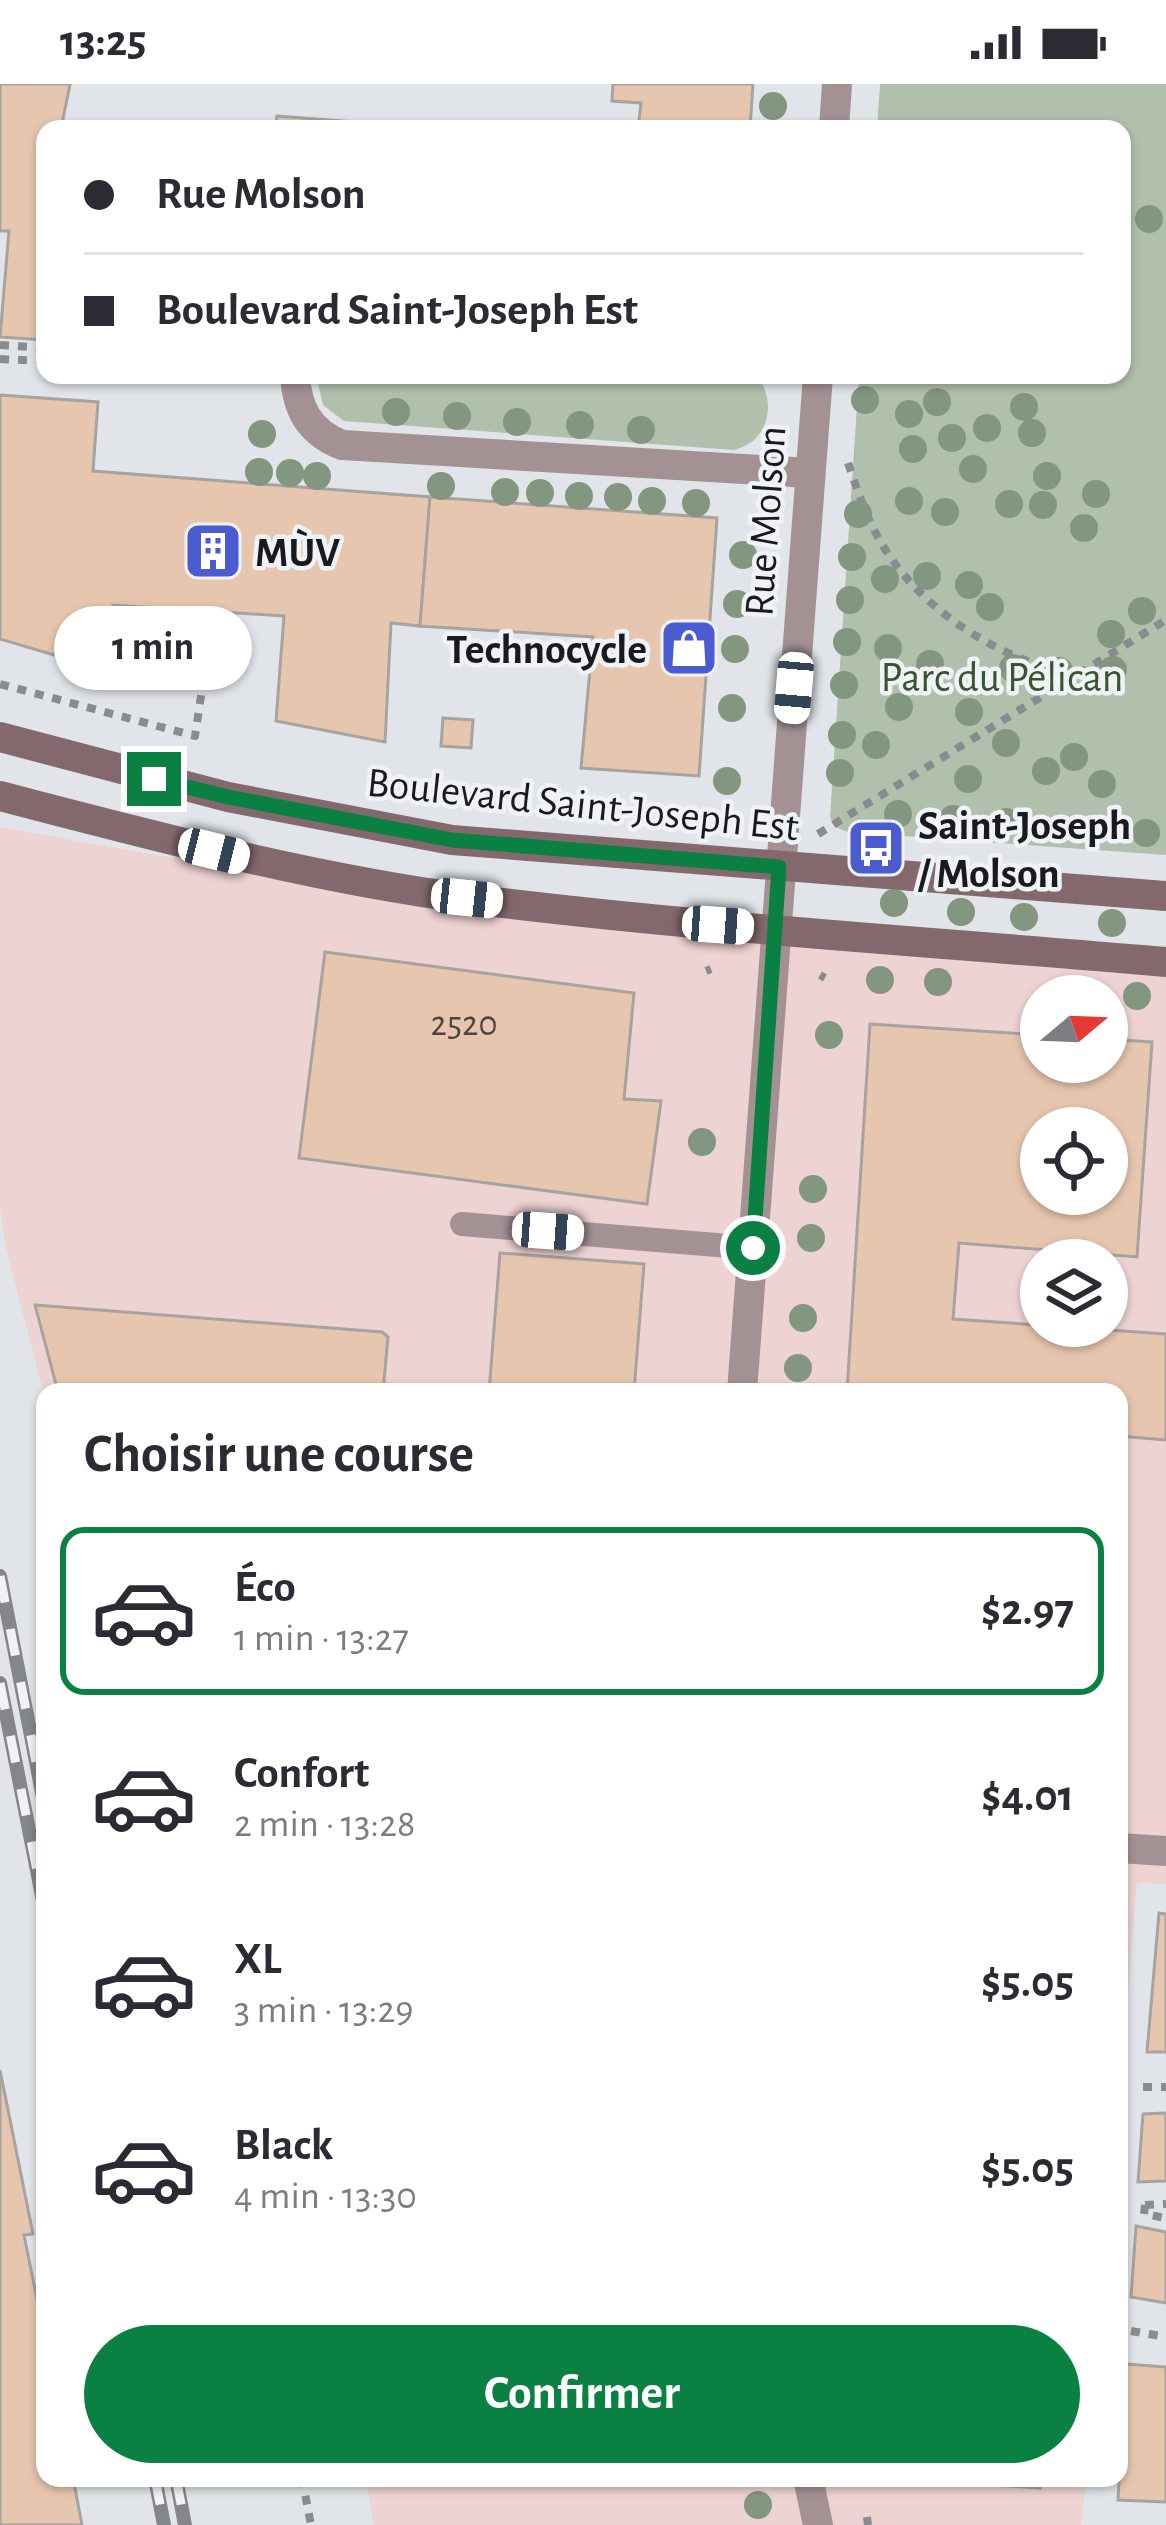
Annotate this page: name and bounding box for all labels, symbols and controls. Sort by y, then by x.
text: 13:25 [60,19,147,64]
text: Rue Molson [156,172,366,217]
text: Boulevard Saint-Joseph Est [156,288,638,333]
street label: Rue Molson [738,424,794,618]
building icon: MÙV [182,520,244,582]
place label: MÙV [255,528,340,574]
callout: 1 min [55,605,253,689]
shop icon: Technocycle [658,617,720,679]
text: 1 min [112,628,194,667]
place label: Technocycle [446,629,647,671]
car [773,651,815,725]
park label: Parc du Pélican [881,657,1123,699]
route end [127,752,181,806]
street label: Boulevard Saint-Joseph Est [365,761,801,849]
place label: Saint-Joseph / Molson [917,805,1131,895]
bus stop icon: Saint-Joseph / Molson [845,817,907,879]
car [175,825,253,877]
car [429,876,505,920]
car [681,905,755,945]
north arrow [1020,975,1128,1083]
map controls [1020,975,1128,1347]
house number: 2520 [431,1006,497,1042]
button: locate [1020,1107,1128,1215]
car [511,1211,585,1251]
route start [726,1221,780,1275]
button: layers [1020,1239,1128,1347]
text: Choisir une course [84,1428,474,1482]
icon: car [90,1557,198,1665]
text: Éco [234,1565,296,1610]
text: $2.97 [981,1588,1074,1633]
text: 1 min · 13:27 [234,1619,409,1658]
icon: car [90,1743,198,1851]
text: Confort [234,1751,369,1796]
text: $4.01 [981,1774,1074,1819]
text: 2 min · 13:28 [234,1805,415,1844]
icon: car [90,1929,198,2037]
text: XL [234,1937,282,1982]
text: $5.05 [981,1960,1074,2005]
text: 3 min · 13:29 [234,1991,414,2030]
icon: car [90,2115,198,2223]
text: Black [234,2123,333,2168]
text: $5.05 [981,2146,1074,2191]
text: 4 min · 13:30 [234,2177,417,2216]
button: Confirmer [84,2325,1080,2463]

